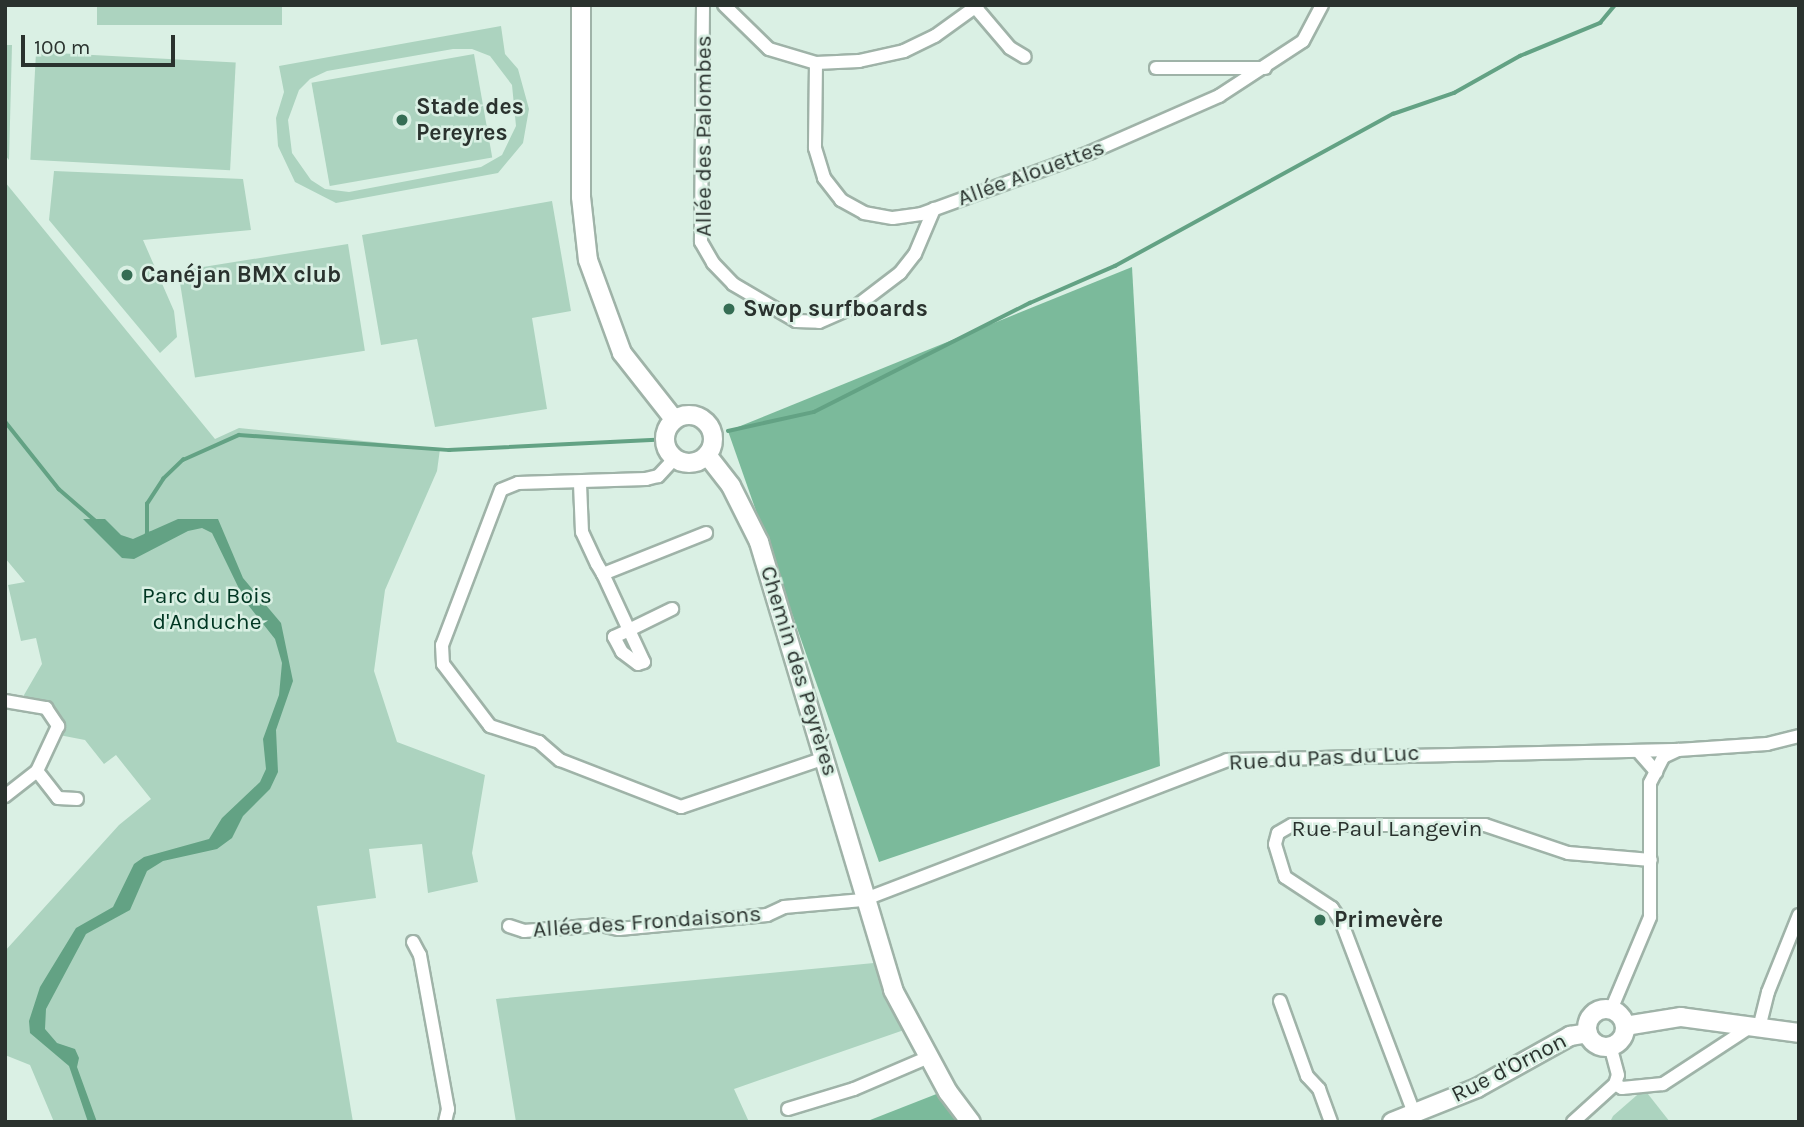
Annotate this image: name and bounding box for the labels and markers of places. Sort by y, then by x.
place label: Stade des Pereyres [416,93,524,147]
marker: Stade des Pereyres [394,112,410,128]
place label: Canéjan BMX club [141,261,341,289]
marker: Canéjan BMX club [119,267,135,283]
place label: Swop surfboards [743,295,928,323]
marker: Swop surfboards [721,301,737,317]
place label: Primevère [1334,906,1443,934]
marker: Primevère [1312,912,1328,928]

